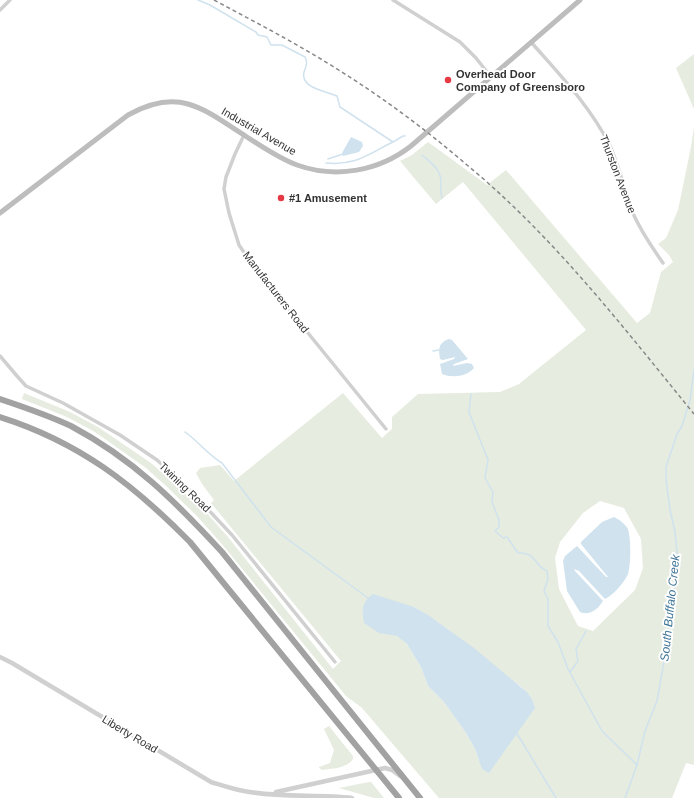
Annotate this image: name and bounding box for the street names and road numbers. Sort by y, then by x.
street label: Industrial Avenue [220,105,298,157]
street label: Thurston Avenue [598,133,638,215]
street label: Manufacturers Road [241,249,311,335]
street label: Twining Road [157,460,213,514]
street label: Liberty Road [100,713,160,755]

